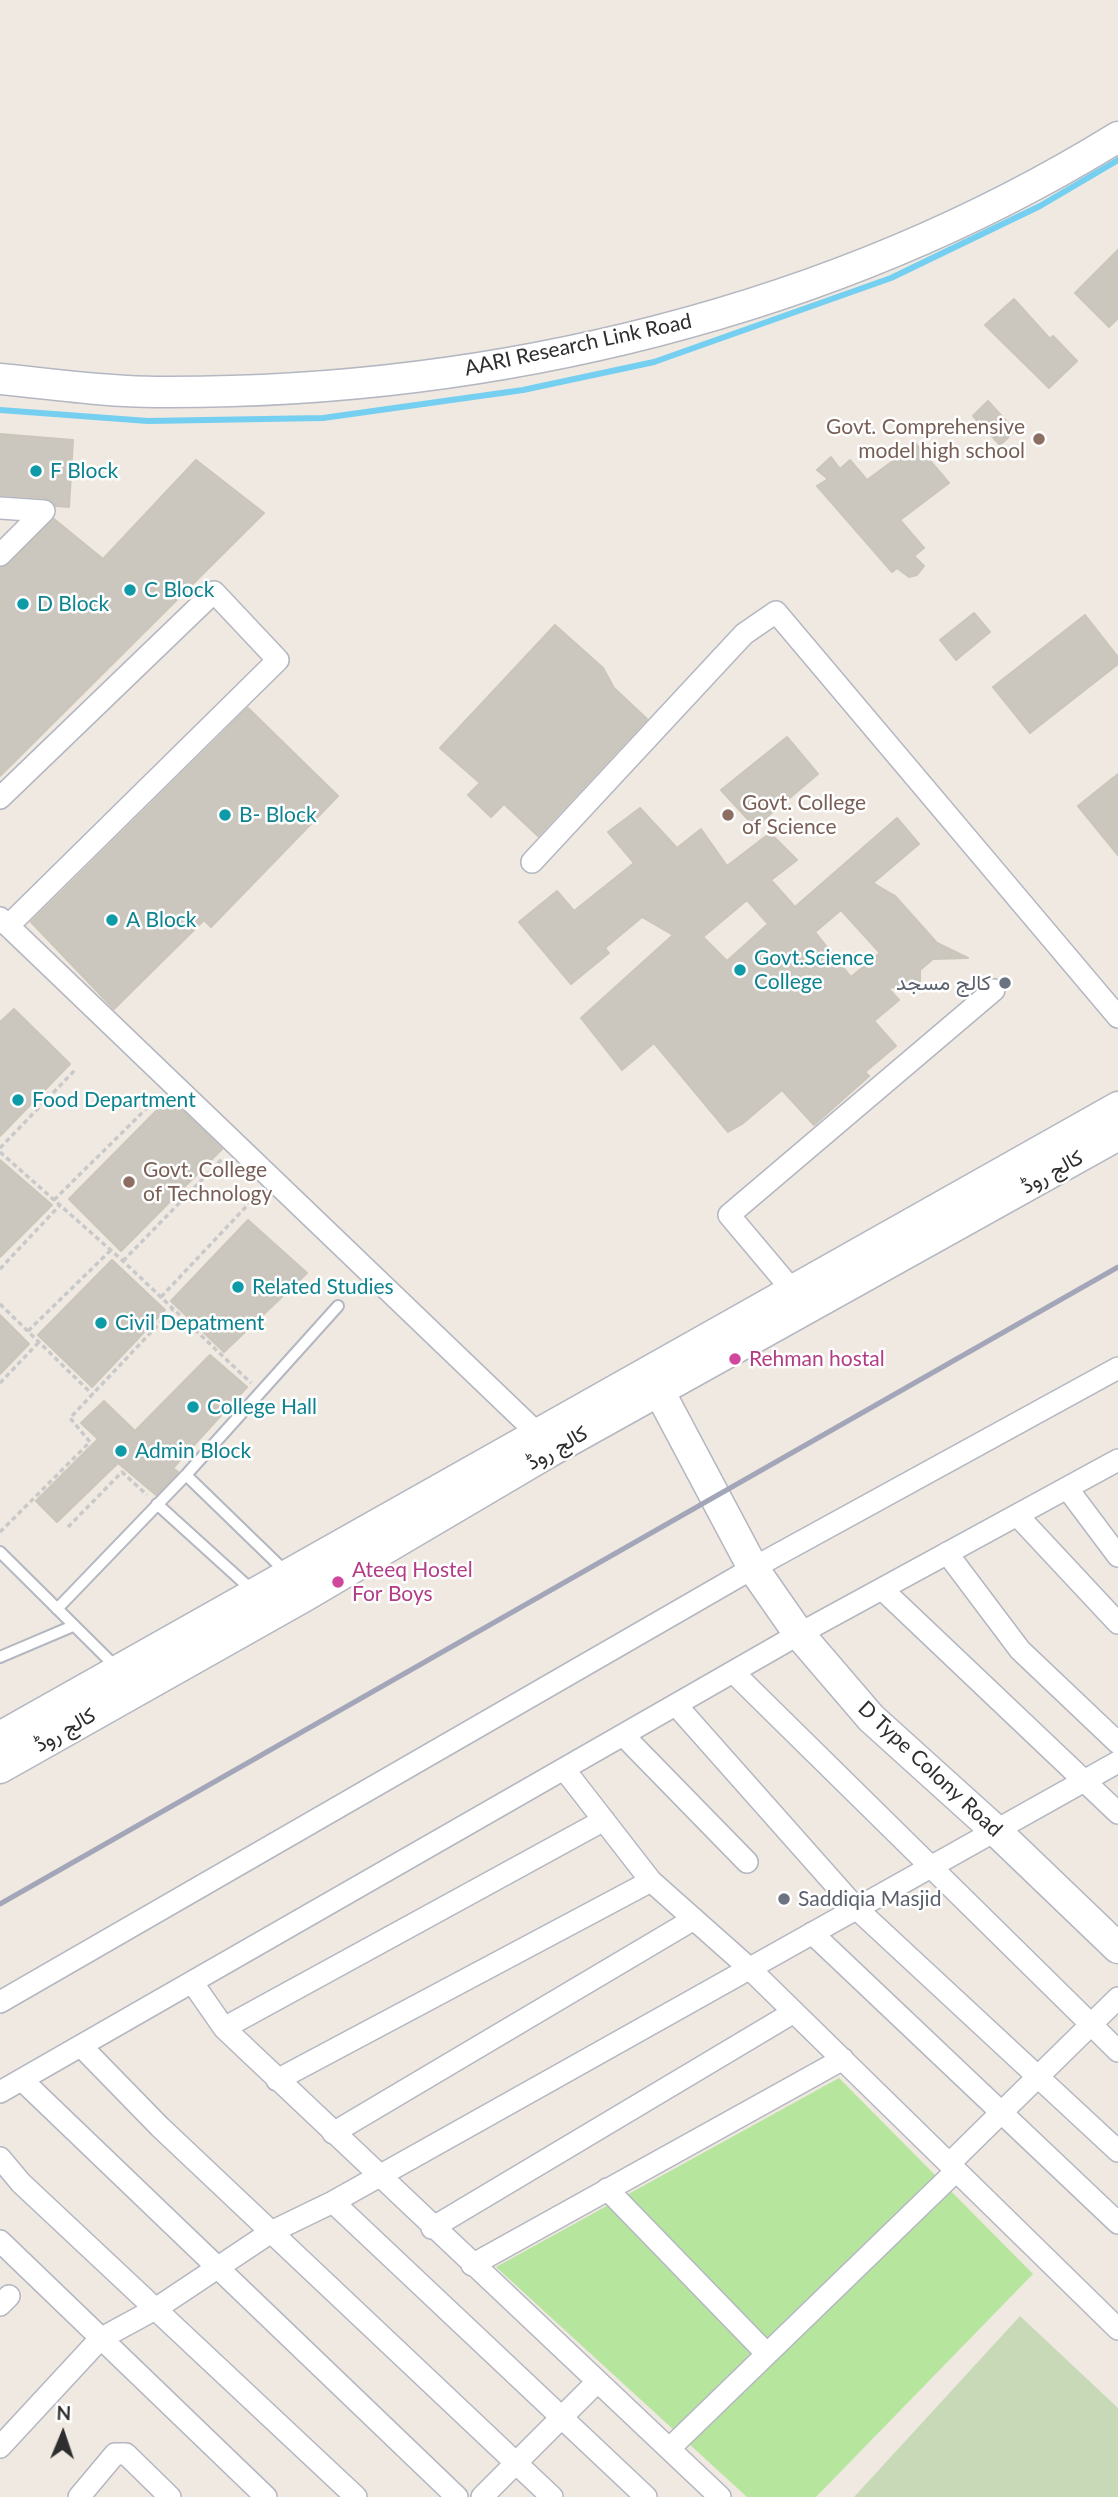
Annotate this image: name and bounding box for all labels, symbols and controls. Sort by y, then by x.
street label: AARI Research Link Road [462,309,694,381]
place label: Govt. Comprehensive model high school [826,414,1025,464]
marker: Govt. Comprehensive model high school [1031,431,1047,447]
place label: F Block [50,458,118,484]
marker: F Block [28,463,44,479]
place label: C Block [144,577,214,603]
marker: C Block [122,582,138,598]
place label: D Block [37,591,109,617]
marker: D Block [15,596,31,612]
place label: Govt. College of Science [742,790,866,840]
place label: B- Block [239,802,317,828]
marker: B- Block [217,807,233,823]
marker: Govt. College of Science [720,807,736,823]
place label: A Block [126,907,197,933]
marker: A Block [104,912,120,928]
place label: Govt.Science College [754,945,874,995]
marker: Govt.Science College [732,962,748,978]
place label: کالج مسجد [896,970,991,996]
marker: کالج مسجد [997,975,1013,991]
place label: Food Department [32,1087,196,1113]
marker: Food Department [10,1092,26,1108]
street label: کالج روڈ [1017,1145,1087,1199]
place label: Govt. College of Technology [143,1157,272,1207]
marker: Govt. College of Technology [121,1174,137,1190]
place label: Related Studies [252,1274,394,1300]
marker: Related Studies [230,1279,246,1295]
place label: Civil Depatment [115,1310,264,1336]
marker: Civil Depatment [93,1315,109,1331]
place label: Rehman hostal [749,1346,885,1372]
marker: Rehman hostal [727,1351,743,1367]
place label: College Hall [207,1394,317,1420]
marker: College Hall [185,1399,201,1415]
street label: کالج روڈ [522,1420,592,1476]
place label: Admin Block [135,1438,251,1464]
marker: Admin Block [113,1443,129,1459]
place label: Ateeq Hostel For Boys [352,1557,473,1607]
marker: Ateeq Hostel For Boys [330,1574,346,1590]
street label: D Type Colony Road [853,1696,1007,1842]
street label: کالج روڈ [30,1702,100,1758]
place label: Saddiqia Masjid [798,1886,941,1912]
marker: Saddiqia Masjid [776,1891,792,1907]
north arrow [28,2399,98,2469]
text: N [56,2401,71,2424]

